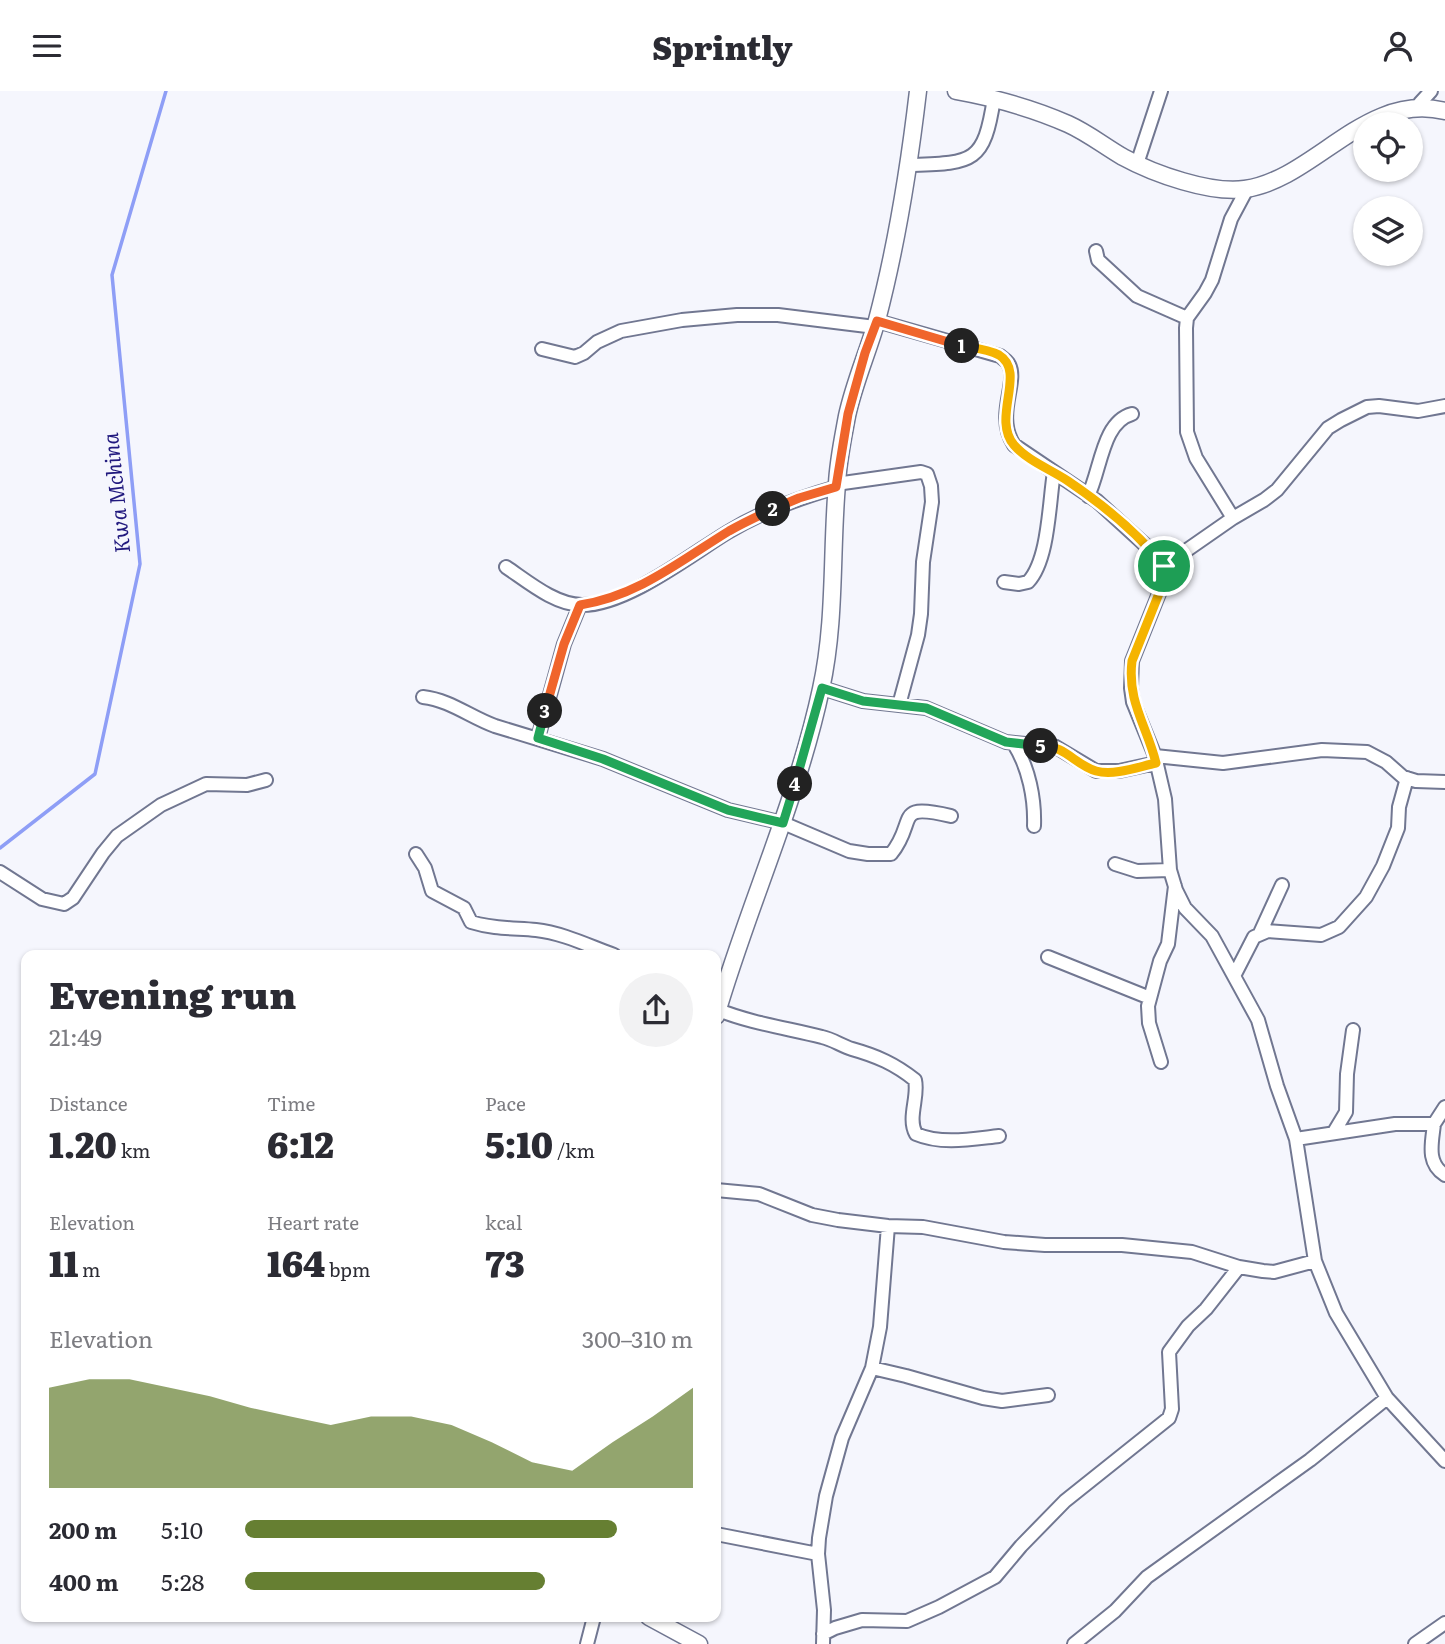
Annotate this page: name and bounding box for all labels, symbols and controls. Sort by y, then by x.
text: Sprintly [652,22,793,70]
icon: menu [28,27,66,65]
icon: person [1379,27,1417,65]
map controls [1353,112,1423,266]
button: locate [1353,112,1423,182]
button: layers [1353,196,1423,266]
pin: 1 [944,329,979,363]
text: 1 [958,331,965,359]
water label: Kwa Mchina [93,432,136,555]
pin: 2 [756,491,790,527]
text: 2 [767,494,778,522]
pin [1134,536,1194,596]
icon: arrive [1145,547,1183,585]
pin: 3 [528,693,562,729]
text: 3 [539,696,550,724]
pin: 5 [1024,729,1058,763]
text: 5 [1035,731,1046,759]
pin: 4 [778,767,812,801]
text: 4 [789,769,800,797]
text: Evening run [49,964,296,1021]
button: share [619,973,693,1047]
text: 21:49 [49,1019,102,1053]
text: Distance [49,1089,128,1117]
text: Time [267,1089,315,1117]
text: Pace [485,1089,526,1117]
text: 1.20 [49,1117,117,1169]
text: 6:12 [267,1117,334,1169]
text: 5:10 [485,1117,553,1169]
text: km [117,1136,151,1164]
text: /km [553,1136,595,1164]
text: Elevation [49,1208,135,1236]
text: Heart rate [267,1208,359,1236]
text: kcal [485,1208,522,1236]
text: 11 [49,1236,78,1288]
text: 164 [267,1236,325,1288]
text: 73 [485,1236,525,1288]
text: m [78,1255,101,1283]
text: bpm [325,1255,370,1283]
text: Elevation [49,1321,153,1355]
text: 300–310 m [582,1321,693,1355]
text: 200 m [49,1512,117,1546]
text: 5:10 [161,1512,203,1546]
text: 400 m [49,1564,119,1598]
text: 5:28 [161,1564,204,1598]

